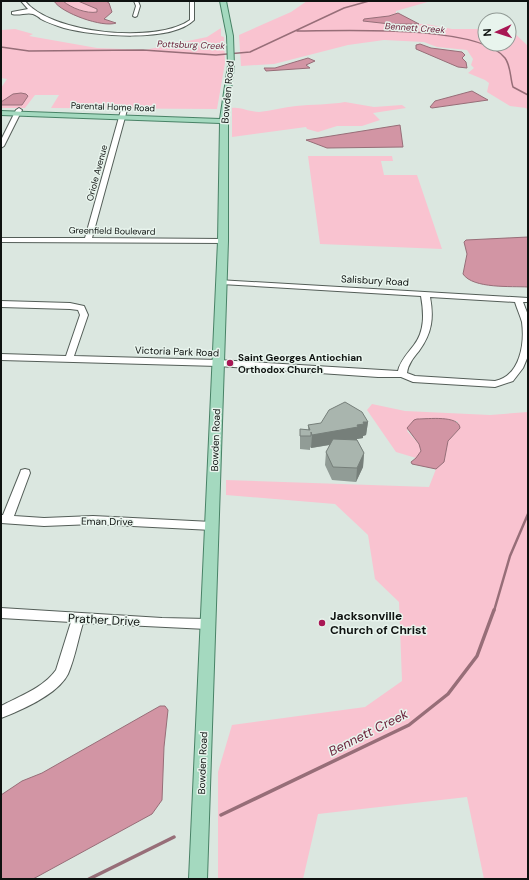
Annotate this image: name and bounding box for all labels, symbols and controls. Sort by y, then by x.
north arrow [477,12,517,52]
water label: Bennett Creek [385,20,446,36]
text: N [480,28,494,37]
water label: Pottsburg Creek [157,38,226,52]
street label: Bowden Road [218,60,237,124]
street label: Parental Home Road [71,100,156,114]
street label: Oriole Avenue [84,143,110,203]
street label: Greenfield Boulevard [69,224,156,238]
street label: Salisbury Road [341,272,409,289]
street label: Victoria Park Road [135,344,219,359]
place label: Saint Georges Antiochian Orthodox Church [238,351,362,376]
marker: Saint Georges Antiochian Orthodox Church [225,358,235,368]
street label: Bowden Road [208,408,223,472]
street label: Eman Drive [81,515,133,528]
place label: Jacksonville Church of Christ [330,608,426,638]
street label: Prather Drive [68,610,141,630]
marker: Jacksonville Church of Christ [317,618,327,628]
water label: Bennett Creek [326,705,411,760]
street label: Bowden Road [195,731,210,795]

